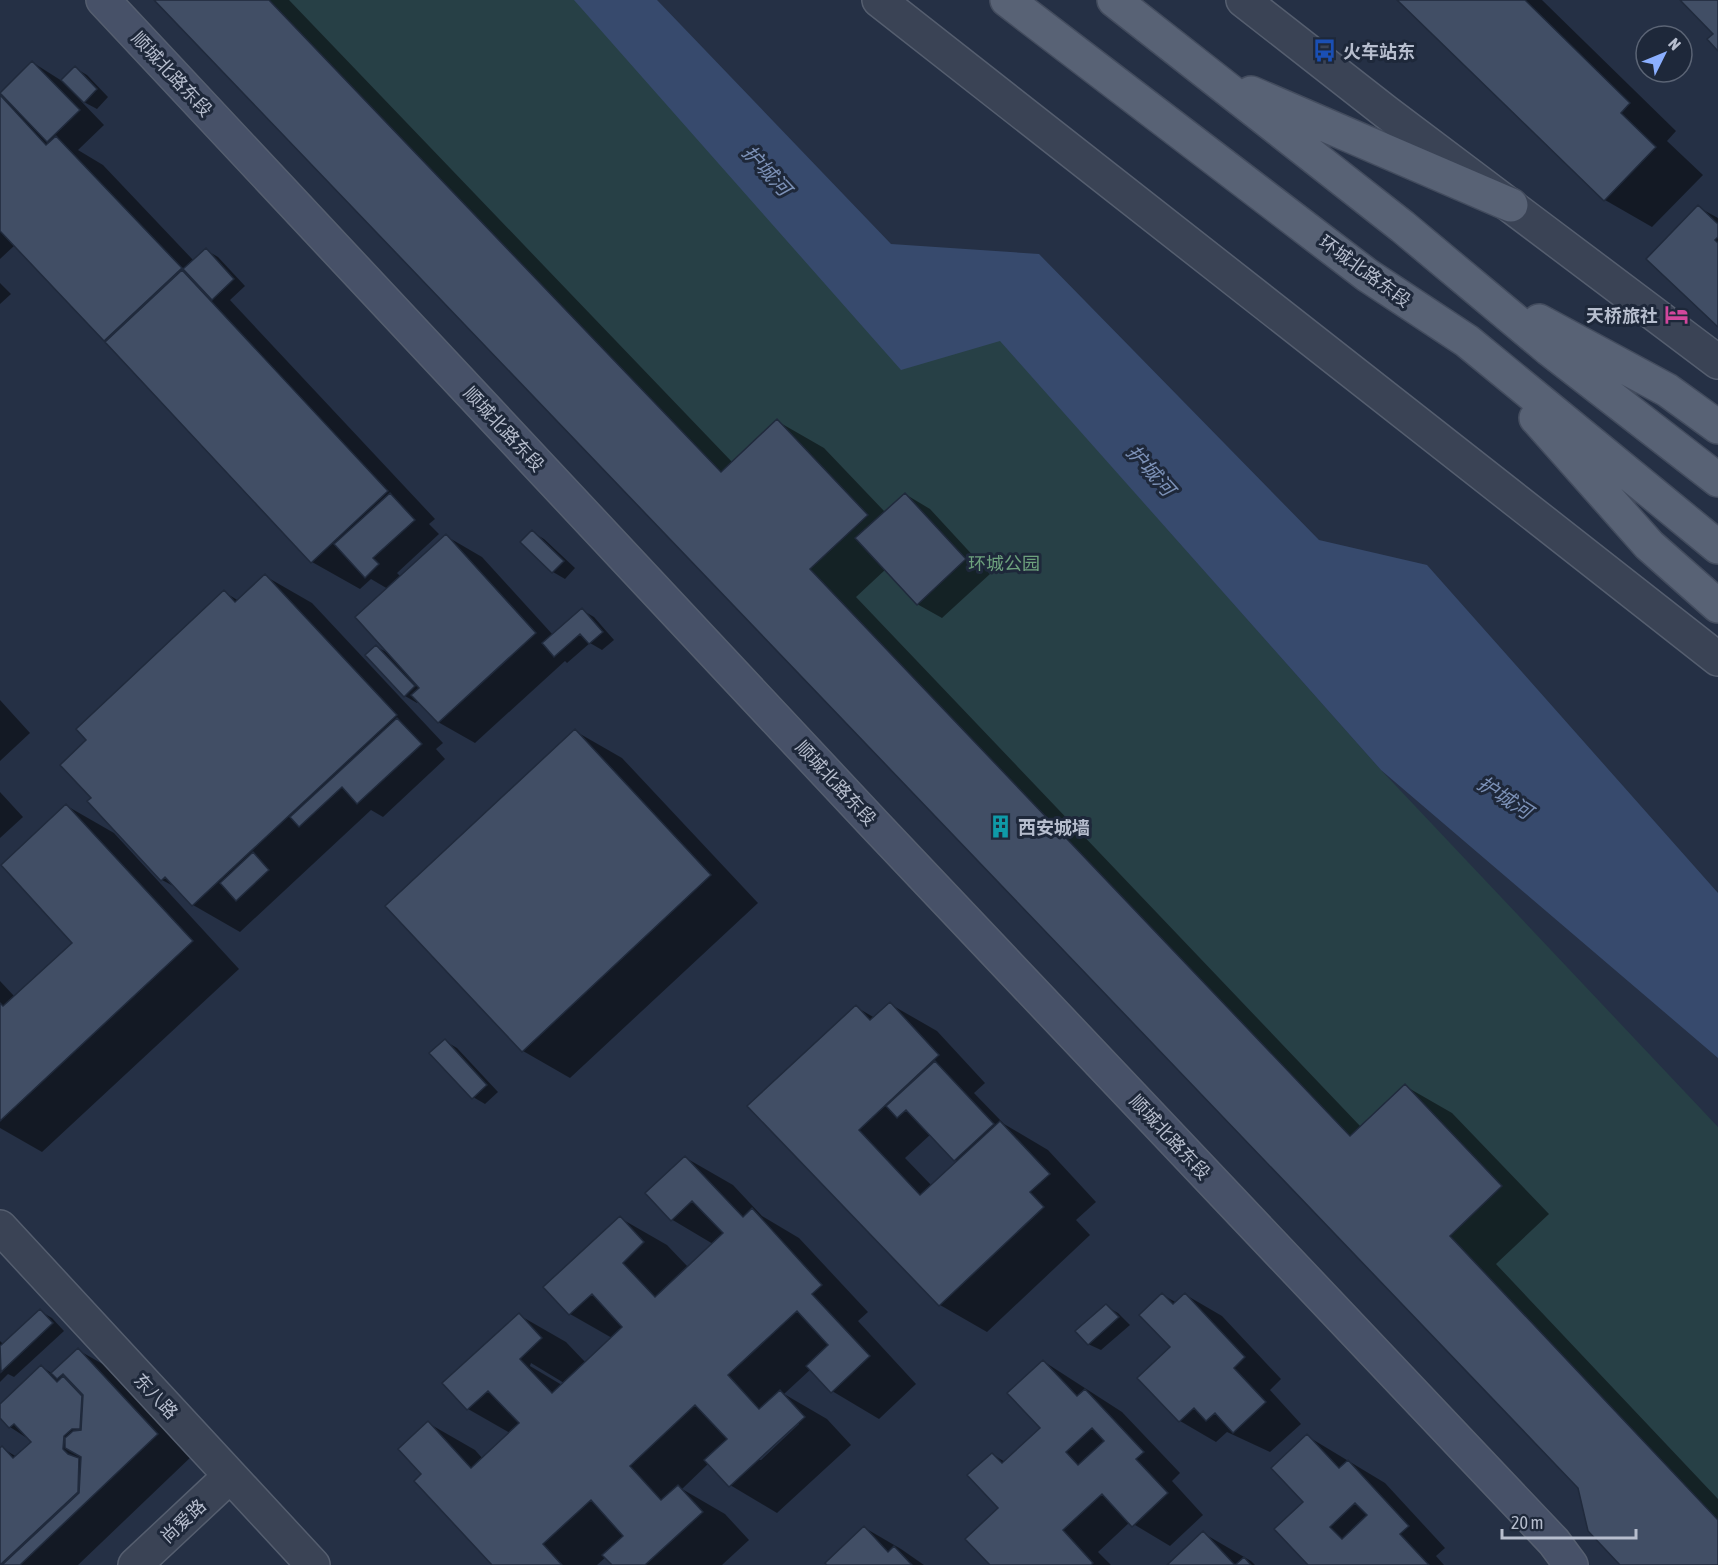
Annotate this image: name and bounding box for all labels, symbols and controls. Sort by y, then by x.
north arrow [1634,24,1694,84]
street label: 顺城北路东段 [127,27,217,121]
text: N [1665,34,1685,53]
bus stop icon: 火车站东 [1312,38,1338,64]
place label: 火车站东 [1343,41,1415,62]
water label: 护城河 [738,140,799,203]
street label: 环城北路东段 [1315,231,1415,311]
hotel icon: 天桥旅社 [1663,302,1689,328]
place label: 天桥旅社 [1586,305,1658,326]
street label: 顺城北路东段 [459,382,549,476]
water label: 护城河 [1122,440,1182,503]
park label: 环城公园 [968,553,1040,574]
street label: 顺城北路东段 [791,736,881,830]
water label: 护城河 [1474,771,1540,825]
building icon: 西安城墙 [987,814,1013,840]
place label: 西安城墙 [1018,817,1090,838]
street label: 顺城北路东段 [1125,1090,1215,1184]
street label: 东八路 [130,1369,182,1423]
street label: 尚爱路 [156,1495,210,1547]
scale bar [1502,1502,1636,1540]
text: 20 m [1511,1512,1543,1533]

